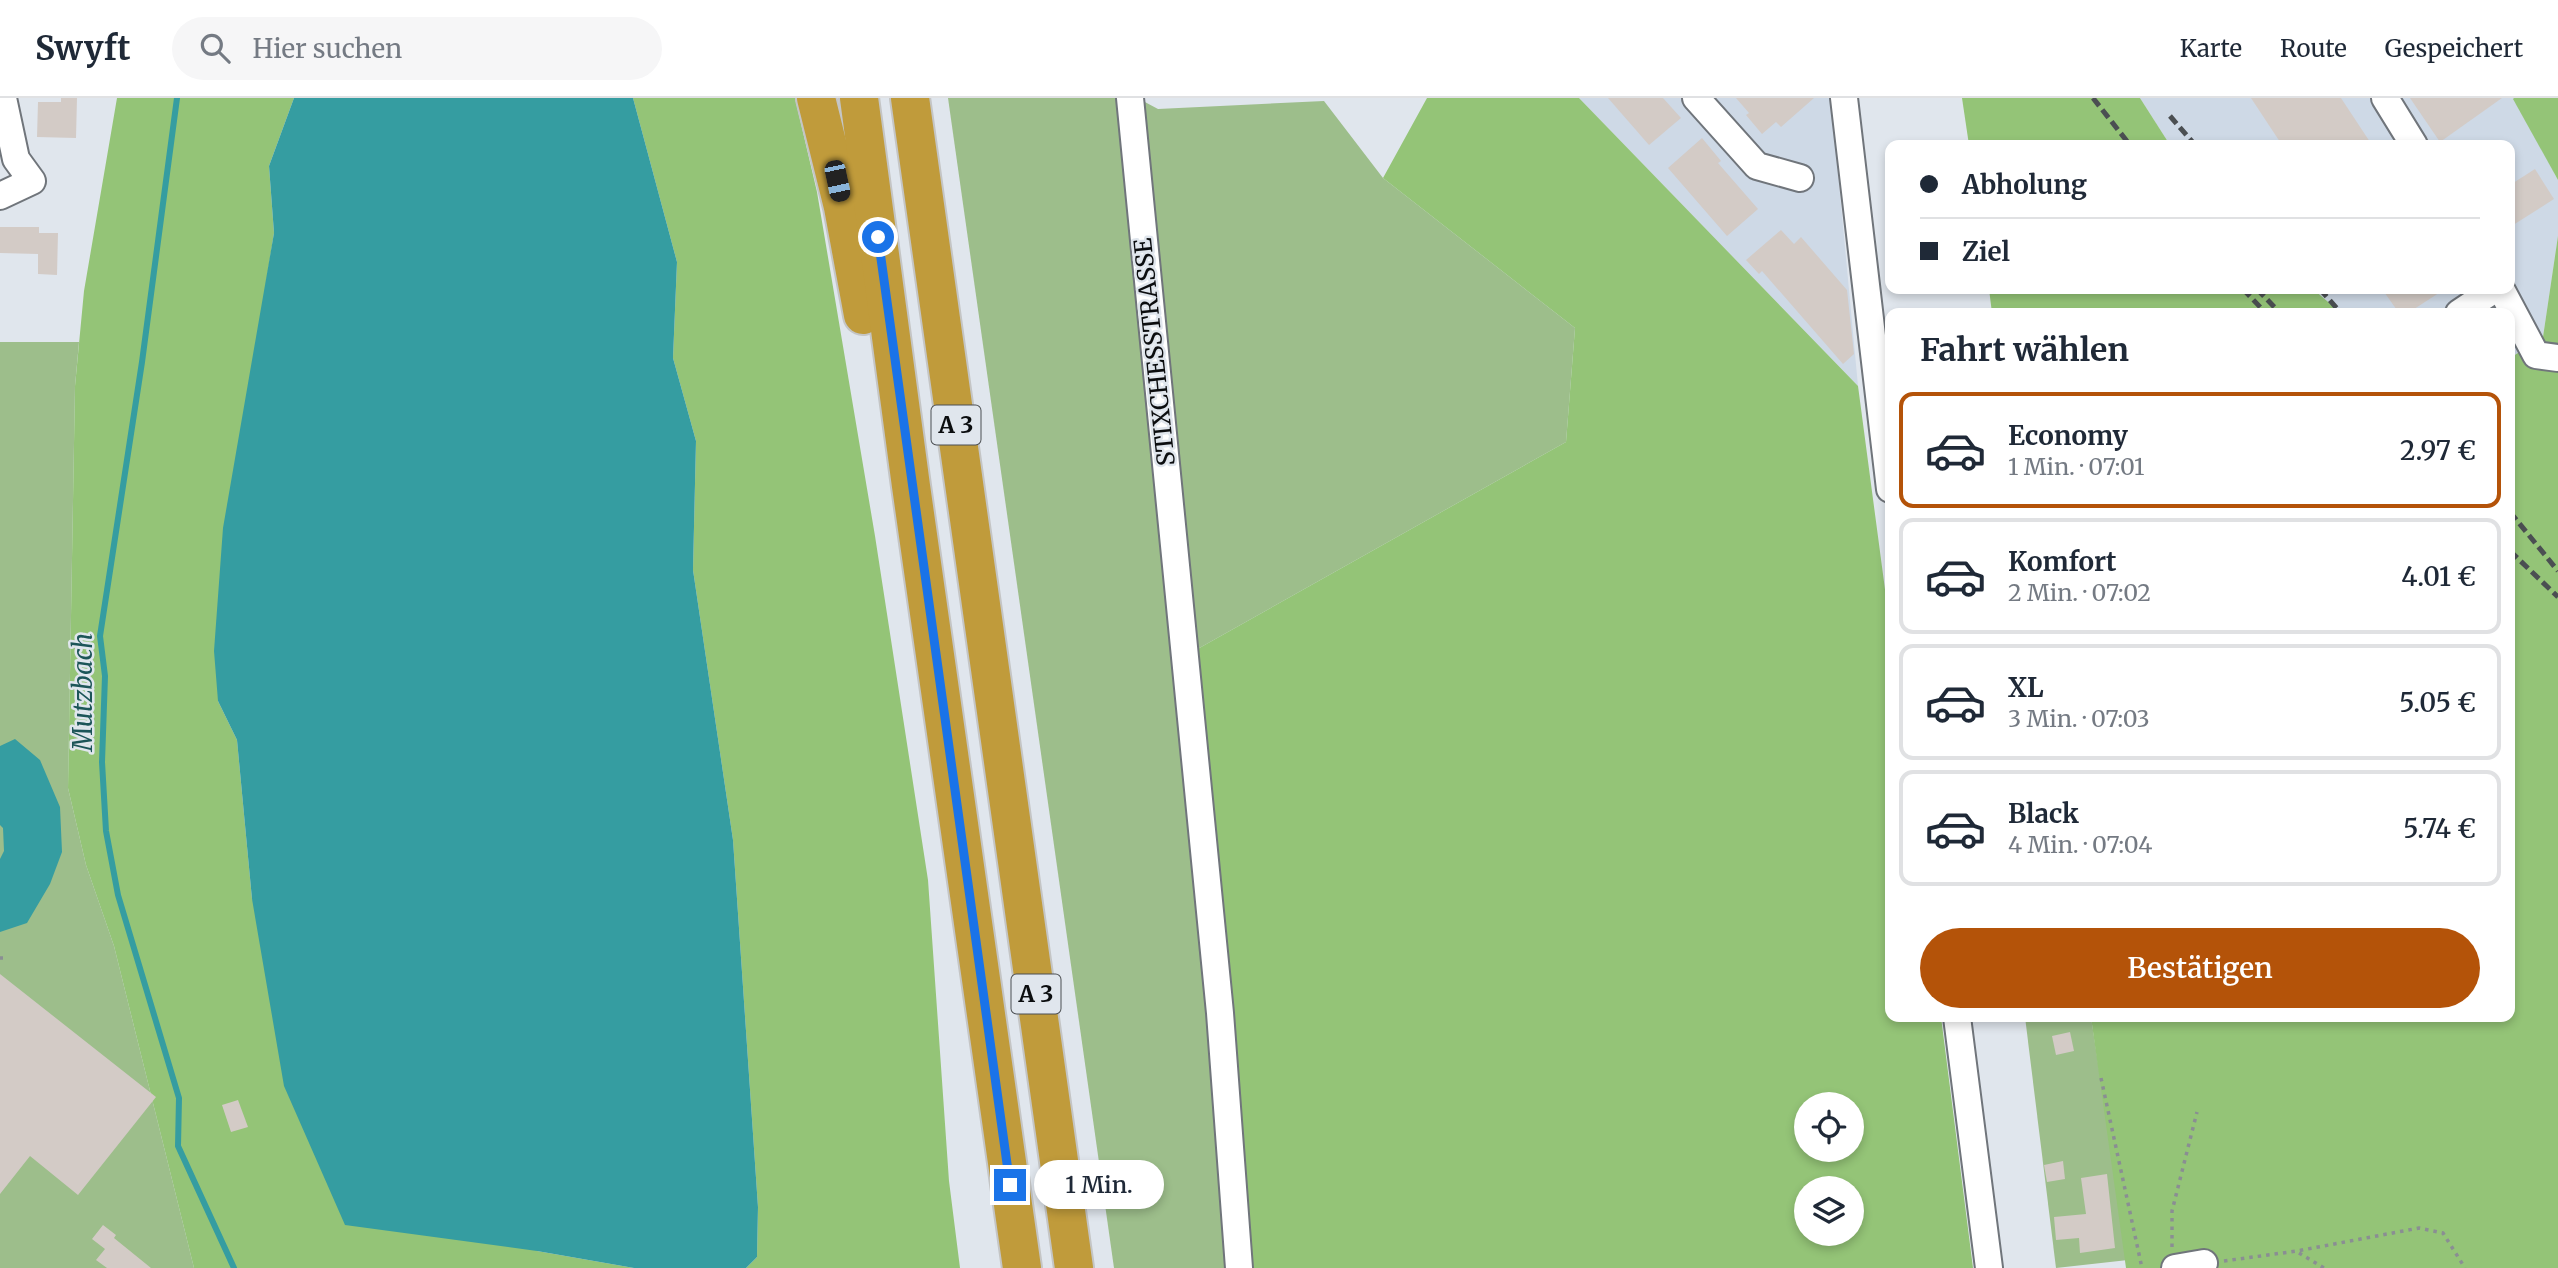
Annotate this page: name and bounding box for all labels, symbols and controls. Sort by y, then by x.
search box [172,17,662,80]
text: Swyft [35,28,130,69]
icon: search [196,29,234,67]
text: Hier suchen [252,32,402,65]
text: Karte [2180,33,2242,64]
text: Route [2280,33,2347,64]
text: Gespeichert [2385,33,2523,64]
car [823,158,852,204]
text: Abholung [1962,168,2087,201]
route start [862,221,894,253]
text: Ziel [1962,235,2010,268]
street label: STIXCHESSTRASSE [1127,236,1182,467]
text: Fahrt wählen [1920,330,2129,370]
road number: A 3 [932,406,981,444]
icon: car [1924,419,1987,482]
text: Economy [2008,419,2128,452]
text: 2.97 € [2400,434,2476,467]
text: 1 Min. · 07:01 [2008,452,2144,481]
icon: car [1924,545,1987,608]
text: Komfort [2008,545,2117,578]
text: 4.01 € [2401,560,2476,593]
text: 2 Min. · 07:02 [2008,578,2151,607]
water label: Mutzbach [66,633,99,752]
icon: car [1924,671,1987,734]
text: XL [2008,671,2044,704]
text: 5.05 € [2399,686,2476,719]
text: 3 Min. · 07:03 [2008,704,2150,733]
icon: car [1924,797,1987,860]
text: Black [2008,797,2079,830]
text: 5.74 € [2403,812,2476,845]
text: 4 Min. · 07:04 [2008,830,2152,859]
button: Bestätigen [1920,928,2480,1008]
road number: A 3 [1012,974,1060,1014]
map controls [1794,1092,1864,1246]
button: locate [1794,1092,1864,1162]
callout: 1 Min. [1034,1160,1164,1210]
route end [994,1169,1026,1201]
text: 1 Min. [1065,1170,1133,1199]
button: layers [1794,1176,1864,1246]

